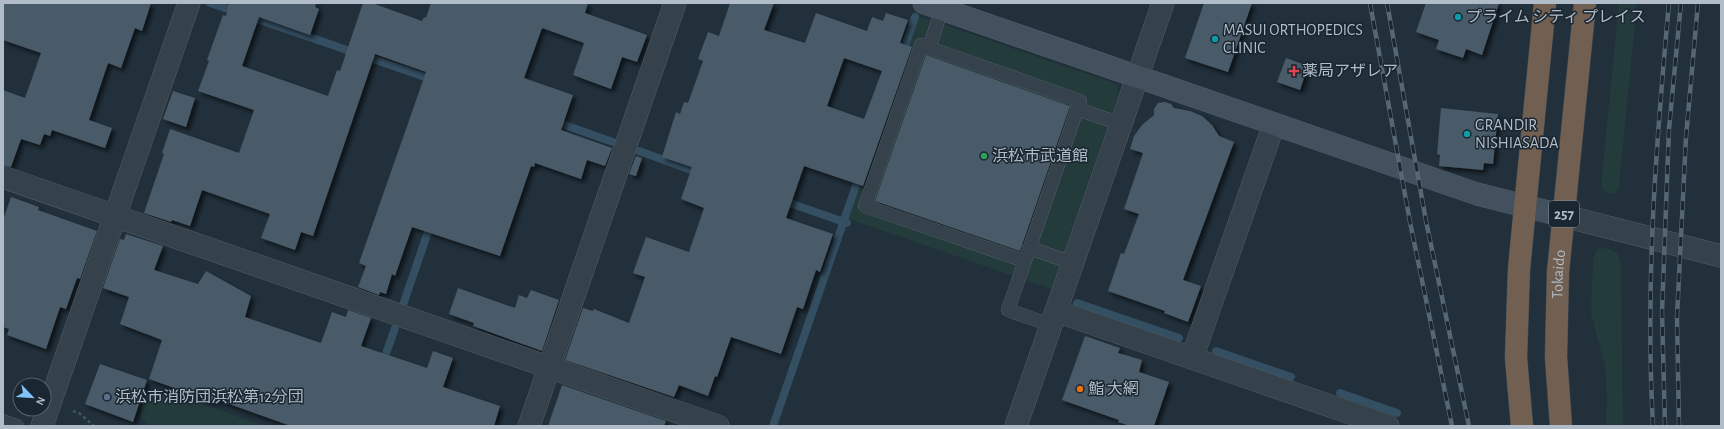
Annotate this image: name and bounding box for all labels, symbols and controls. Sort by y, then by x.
place label: プライム シティ プレイス [1466,9,1646,25]
marker: プライム シティ プレイス [1453,12,1463,22]
place label: MASUI ORTHOPEDICS CLINIC [1223,22,1363,56]
marker: MASUI ORTHOPEDICS CLINIC [1210,34,1220,44]
place label: 薬局アザレア [1302,63,1398,79]
marker: 薬局アザレア [1289,66,1299,76]
place label: GRANDIR NISHIASADA [1475,117,1558,151]
marker: GRANDIR NISHIASADA [1462,129,1472,139]
place label: 浜松市武道館 [992,147,1088,164]
marker: 浜松市武道館 [979,151,989,161]
road number: 257 [1549,201,1579,227]
street label: Tokaido [1549,249,1568,299]
north arrow [12,377,52,417]
place label: 鮨 大網 [1088,380,1139,397]
marker: 鮨 大網 [1075,384,1085,394]
place label: 浜松市消防団浜松第12分団 [115,388,304,405]
marker: 浜松市消防団浜松第12分団 [102,392,112,402]
text: N [34,395,47,407]

